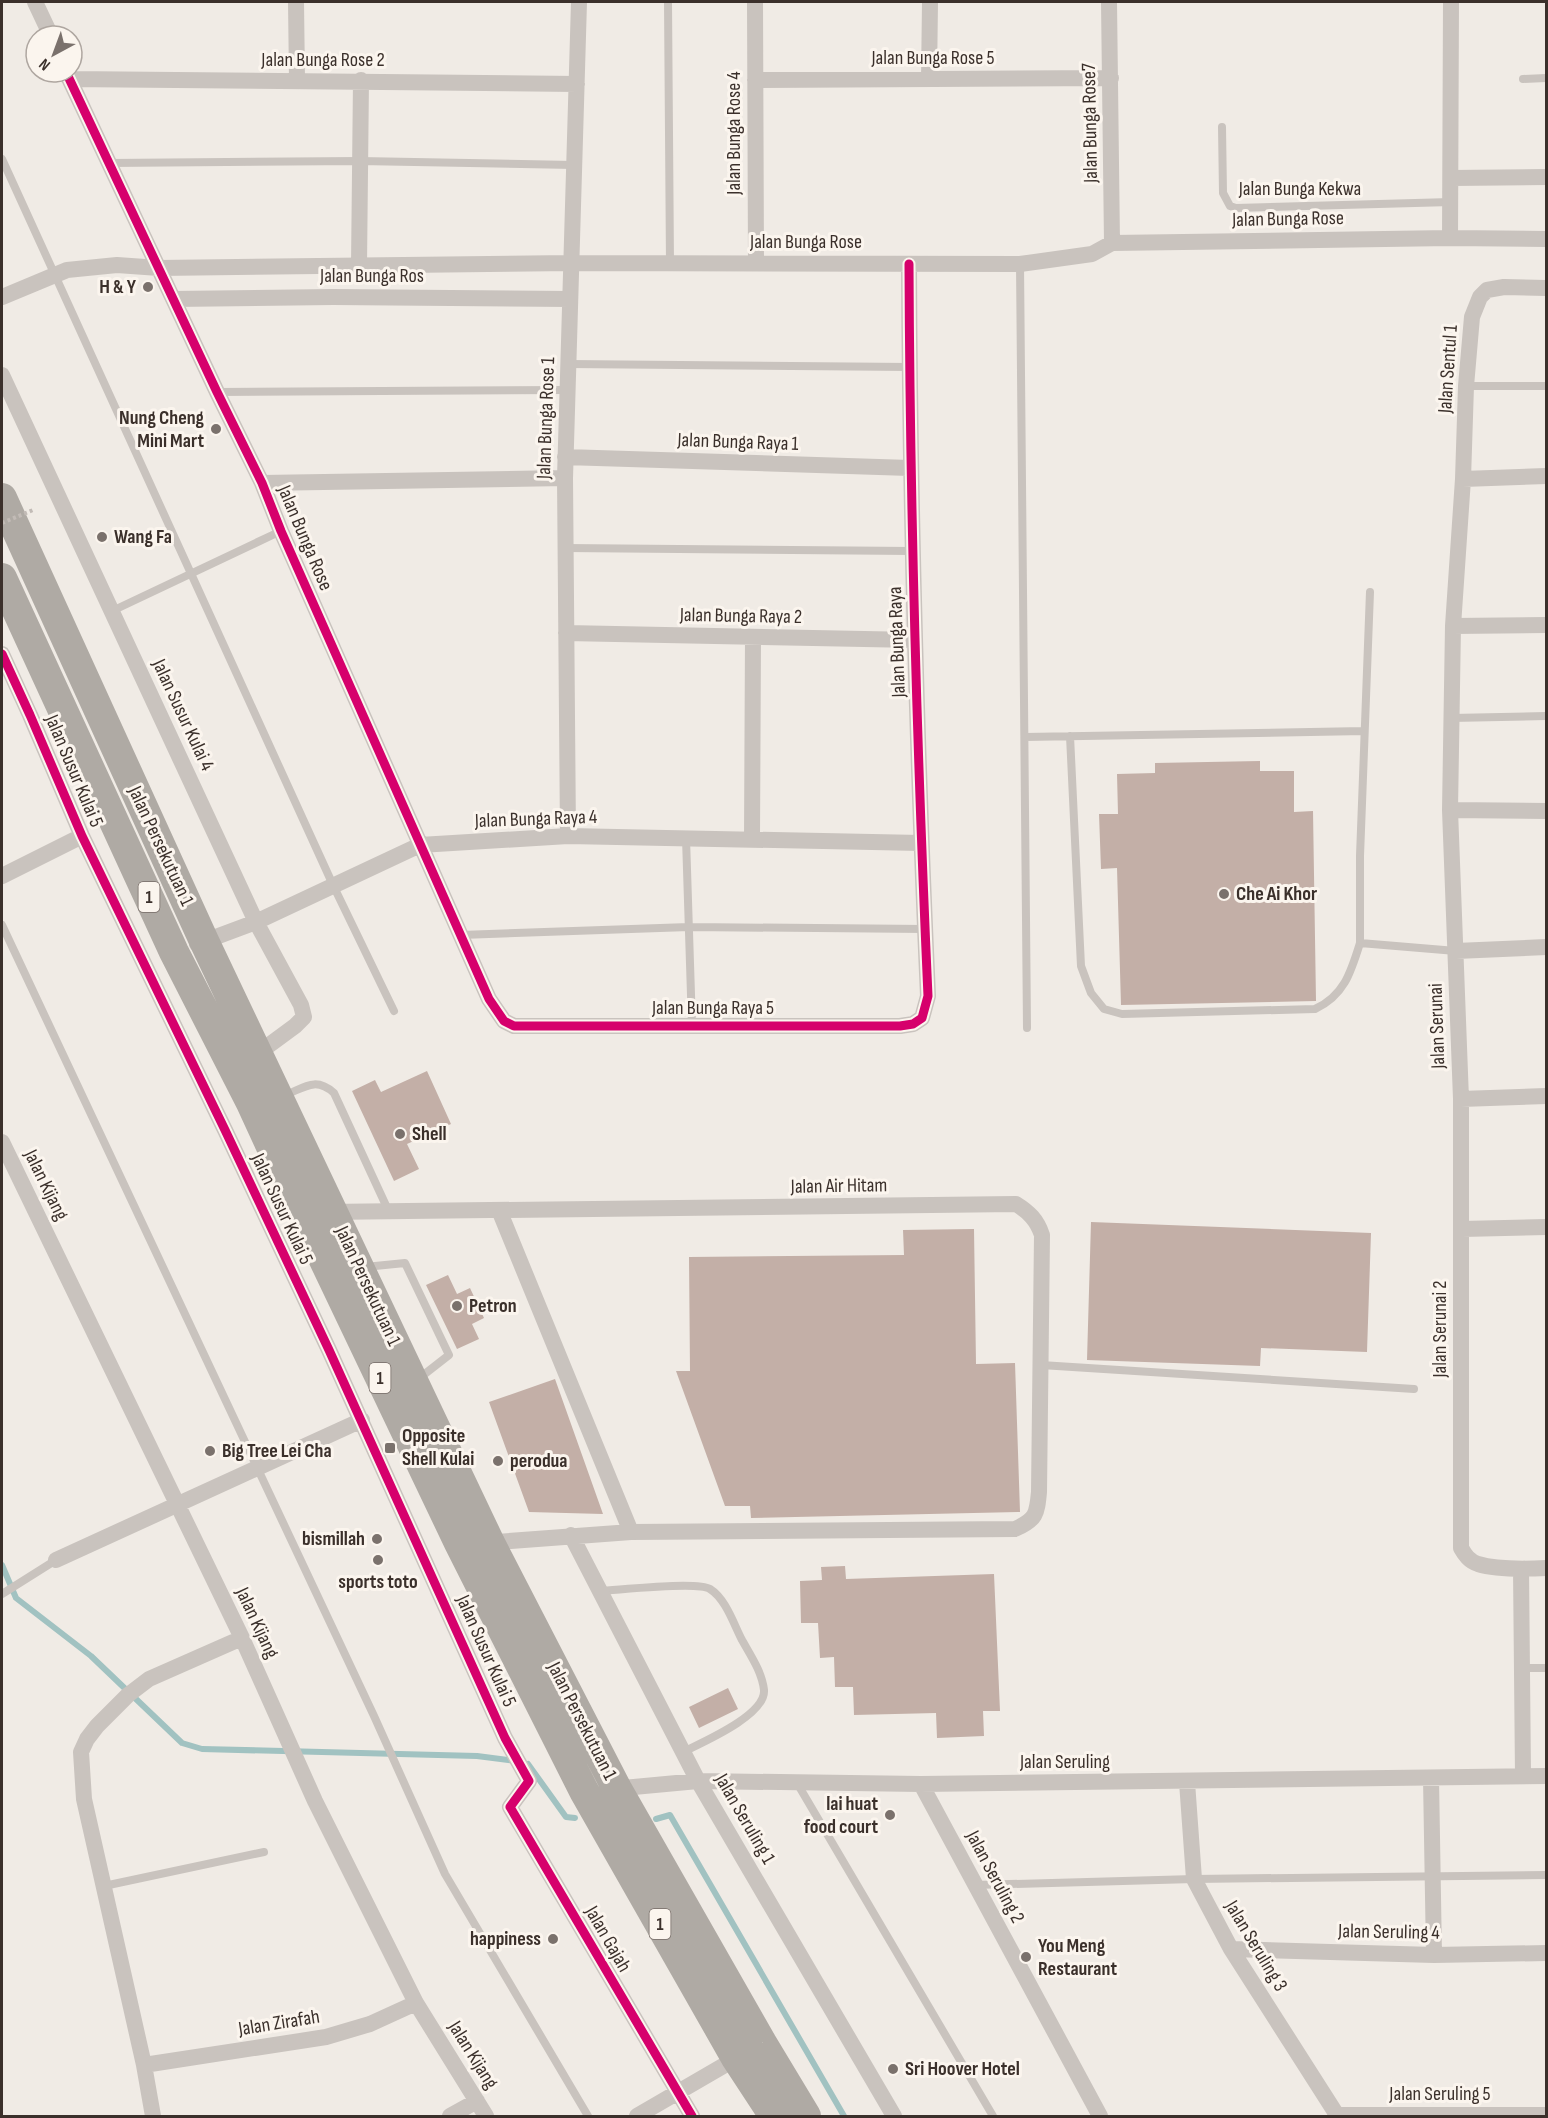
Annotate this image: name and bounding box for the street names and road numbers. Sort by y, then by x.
street label: Jalan Bunga Rose 5 [870,46,995,70]
street label: Jalan Bunga Rose 2 [260,48,385,72]
street label: Jalan Bunga Rose7 [1077,63,1103,184]
street label: Jalan Bunga Rose 4 [722,71,746,196]
street label: Jalan Bunga Kekwa [1238,177,1361,201]
street label: Jalan Bunga Rose [1231,206,1344,232]
street label: Jalan Bunga Rose [749,230,862,254]
street label: Jalan Bunga Ros [319,264,424,288]
street label: Jalan Sentul 1 [1433,324,1463,415]
street label: Jalan Bunga Rose 1 [532,357,560,480]
street label: Jalan Bunga Raya 1 [676,428,799,456]
street label: Jalan Bunga Rose [272,481,338,594]
street label: Jalan Bunga Raya [883,586,911,699]
street label: Jalan Bunga Raya 2 [679,603,802,629]
street label: Jalan Susur Kulai 4 [146,655,219,775]
street label: Jalan Susur Kulai 5 [39,710,108,831]
street label: Jalan Persekutuan 1 [123,782,199,910]
street label: Jalan Bunga Raya 4 [473,805,598,833]
road number: 1 [138,882,160,912]
street label: Jalan Serunai [1424,983,1451,1070]
street label: Jalan Bunga Raya 5 [651,996,774,1020]
street label: Jalan Kijang [18,1145,73,1224]
street label: Jalan Susur Kulai 5 [245,1149,318,1268]
street label: Jalan Air Hitam [790,1173,887,1199]
street label: Jalan Persekutuan 1 [329,1222,406,1350]
street label: Jalan Serunai 2 [1428,1280,1452,1379]
road number: 1 [370,1363,391,1393]
street label: Jalan Kijang [230,1583,284,1662]
street label: Jalan Susur Kulai 5 [450,1590,521,1711]
street label: Jalan Persekutuan 1 [542,1657,622,1784]
street label: Jalan Seruling [1019,1750,1110,1774]
street label: Jalan Seruling 1 [709,1769,780,1868]
street label: Jalan Seruling 2 [960,1826,1029,1927]
street label: Jalan Seruling 3 [1219,1895,1292,1996]
street label: Jalan Gajah [579,1901,636,1976]
road number: 1 [650,1909,670,1939]
street label: Jalan Seruling 4 [1337,1919,1440,1945]
street label: Jalan Zirafah [236,2005,321,2041]
street label: Jalan Kijang [442,2016,503,2093]
street label: Jalan Seruling 5 [1388,2082,1491,2106]

